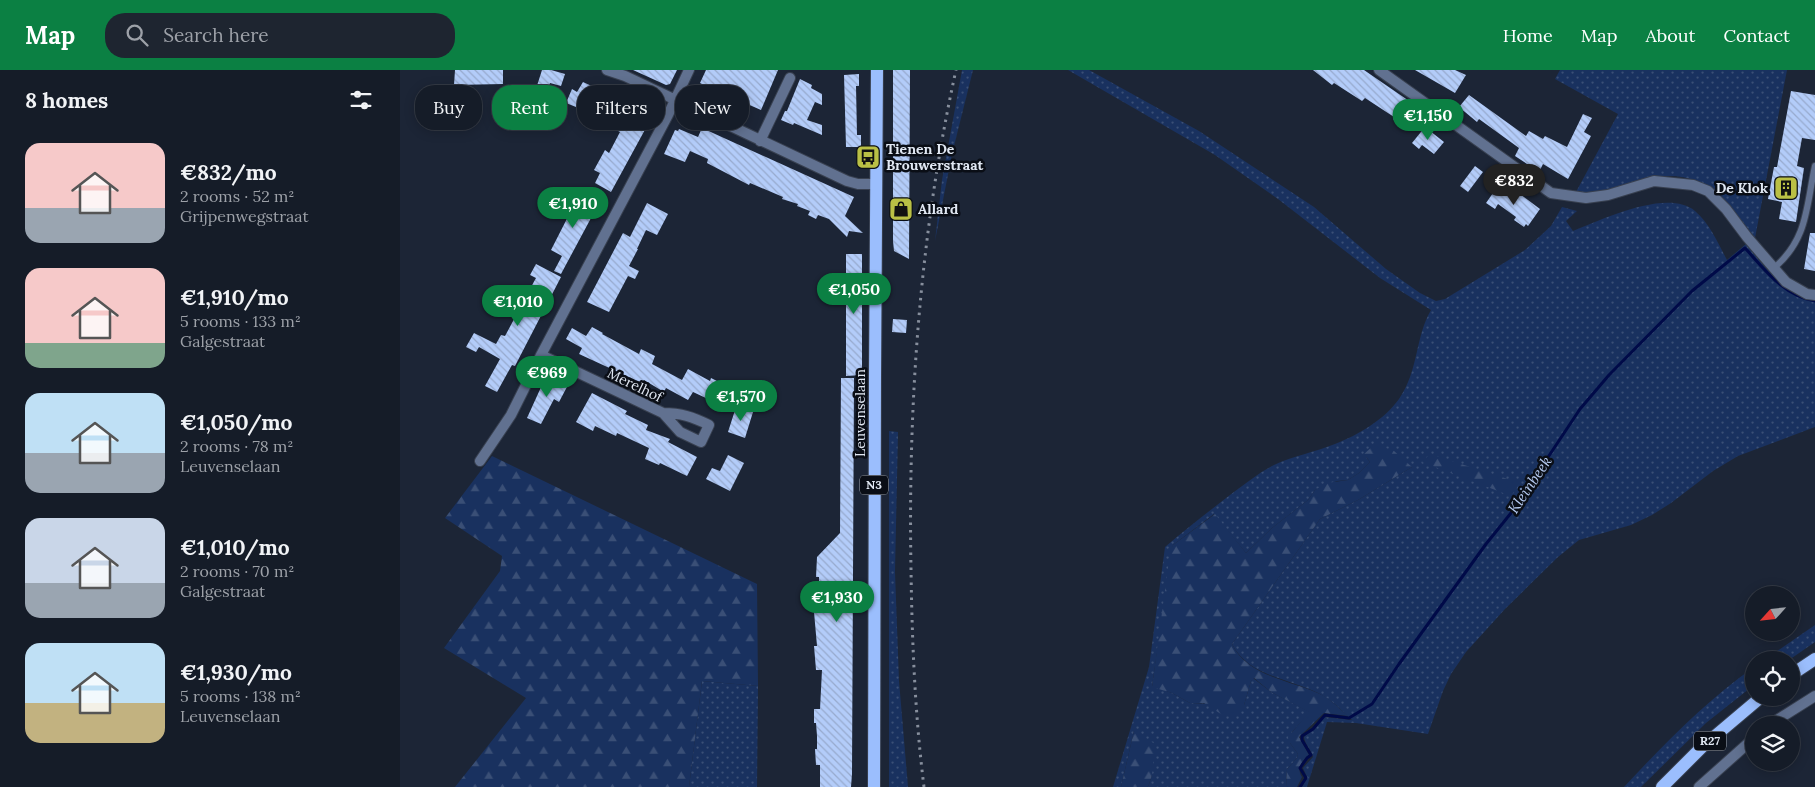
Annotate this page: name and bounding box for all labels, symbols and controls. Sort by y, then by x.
search box [105,13,455,58]
text: Map [25,20,75,51]
icon: search [123,21,151,49]
text: Search here [163,23,269,47]
text: Home [1503,24,1553,47]
text: Map [1581,24,1617,47]
text: About [1645,24,1695,47]
text: Contact [1723,24,1790,47]
chip: Buy [415,85,482,130]
chip: Rent [492,85,567,130]
chip: Filters [577,85,665,130]
chip: New [675,85,749,130]
icon: filters [347,86,375,114]
text: 8 homes [25,87,108,114]
pin: €1,150 [1387,98,1469,141]
text: €1,150 [1404,105,1452,125]
place label: Tienen De Brouwerstraat [886,140,983,174]
bus stop icon: Tienen De Brouwerstraat [855,144,881,170]
text: €832/mo [180,159,277,186]
icon: home [65,163,125,223]
pin: €832 [1484,164,1544,206]
text: €832 [1494,170,1534,190]
building icon: De Klok [1773,175,1799,201]
place label: De Klok [1716,179,1769,197]
text: 2 rooms · 52 m² [180,186,294,206]
pin: €1,910 [532,186,614,229]
text: €1,910 [548,193,598,213]
shop icon: Allard [888,196,914,222]
place label: Allard [918,200,958,218]
text: Grijpenwegstraat [180,206,309,226]
pin: €1,050 [813,272,895,315]
text: €1,050 [828,279,880,299]
text: €1,910/mo [180,284,289,311]
pin: €1,010 [477,284,559,327]
icon: home [65,288,125,348]
text: €1,010 [493,291,543,311]
text: 5 rooms · 133 m² [180,311,301,331]
text: Galgestraat [180,331,265,351]
pin: €969 [517,356,577,398]
text: €969 [527,362,567,382]
street label: Merelhof [605,364,667,407]
street label: Leuvenselaan [851,369,869,457]
pin: €1,570 [700,380,782,422]
text: €1,570 [716,386,766,406]
text: €1,050/mo [180,409,292,436]
icon: home [65,413,125,473]
text: 2 rooms · 78 m² [180,436,294,456]
water label: Kleinbeek [1503,452,1556,517]
text: Leuvenselaan [180,456,280,476]
road number: N3 [860,476,888,494]
text: €1,010/mo [180,534,290,561]
icon: home [65,538,125,598]
text: 2 rooms · 70 m² [180,561,294,581]
pin: €1,930 [796,580,878,623]
text: Galgestraat [180,581,265,601]
north arrow [1745,586,1800,641]
map controls [1745,586,1800,771]
text: €1,930 [811,587,863,607]
button: locate [1745,651,1800,706]
text: €1,930/mo [180,659,292,686]
icon: home [65,663,125,723]
text: 5 rooms · 138 m² [180,686,301,706]
text: Leuvenselaan [180,706,280,726]
button: layers [1745,716,1800,771]
road number: R27 [1694,731,1726,750]

